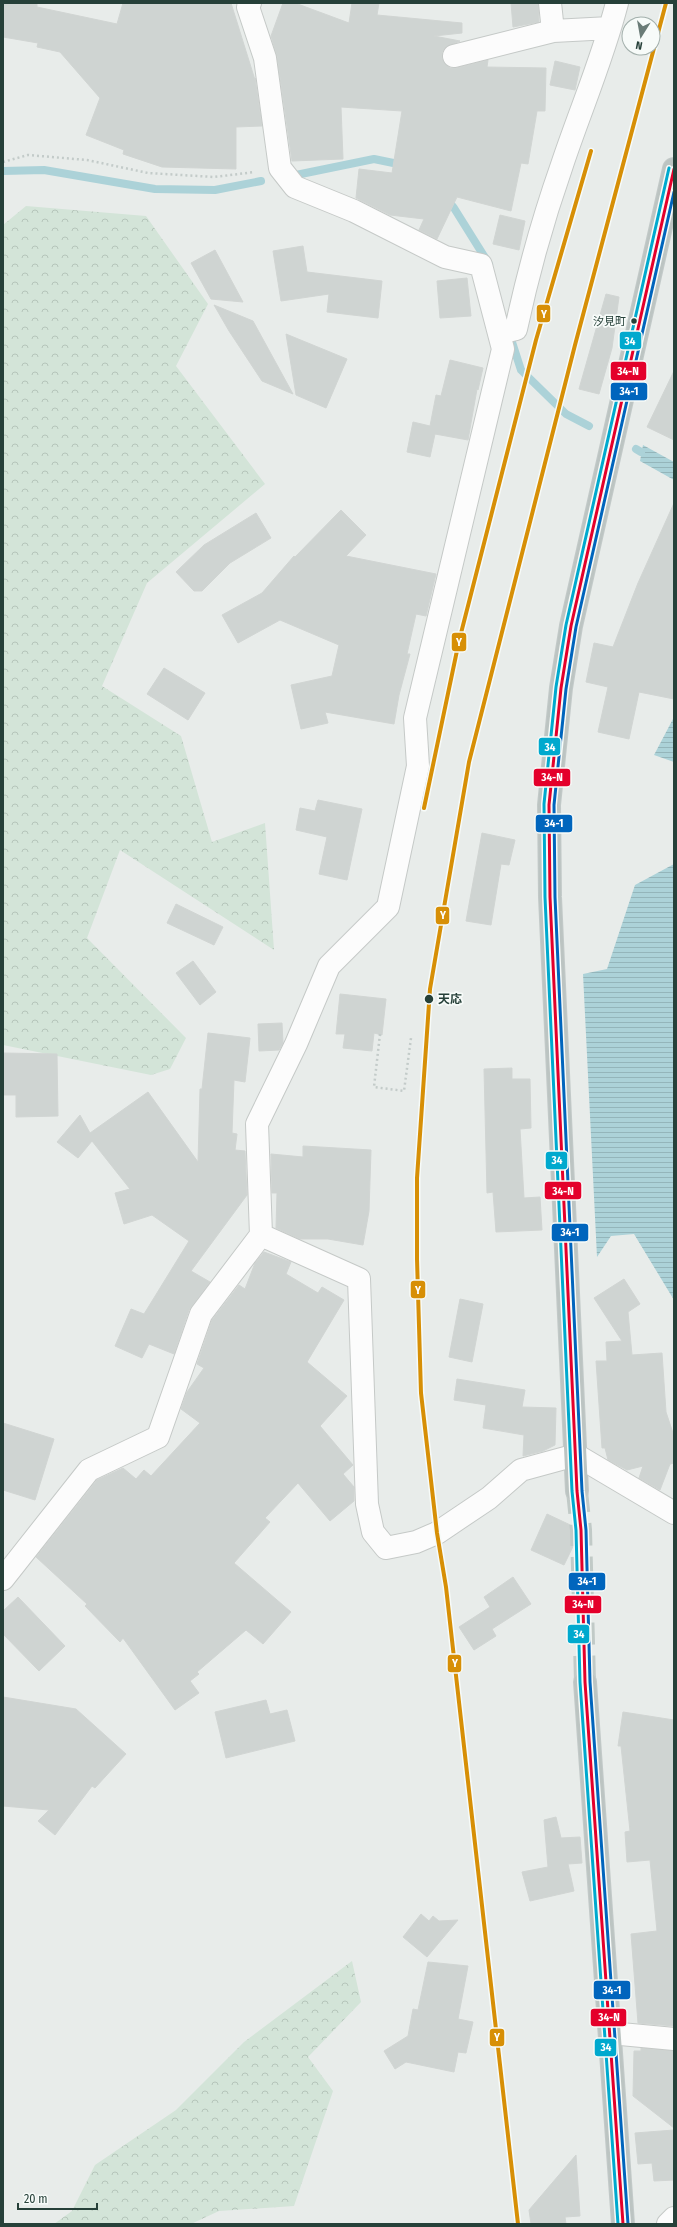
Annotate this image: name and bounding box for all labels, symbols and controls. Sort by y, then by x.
north arrow [621,16,661,56]
text: N [635,38,644,52]
line badge: Y [536,304,551,323]
text: Y [540,308,548,321]
place label: 汐見町 [593,315,626,328]
marker: 汐見町 [629,316,639,326]
line badge: 34 [619,331,642,350]
text: 34 [624,335,636,348]
line badge: 34-N [610,361,647,381]
text: 34-N [616,365,639,378]
line badge: 34-1 [610,382,648,401]
text: 34-1 [619,385,638,398]
line badge: Y [451,632,467,652]
text: Y [455,636,463,649]
line badge: 34 [538,737,561,756]
text: 34 [544,741,556,754]
line badge: 34-N [533,768,571,787]
text: 34-N [540,771,563,784]
line badge: 34-1 [535,814,573,833]
text: 34-1 [544,817,563,830]
line badge: Y [435,906,450,925]
text: Y [439,909,447,922]
place label: 天応 [438,992,462,1006]
marker: 天応 [423,993,435,1005]
line badge: 34 [545,1151,568,1170]
text: 34 [551,1154,563,1167]
line badge: 34-N [544,1181,582,1200]
text: 34-N [551,1185,574,1198]
line badge: 34-1 [551,1223,589,1242]
text: 34-1 [560,1226,579,1239]
line badge: Y [410,1280,426,1299]
text: Y [414,1284,422,1297]
line badge: 34-1 [568,1572,606,1591]
text: 34-1 [577,1575,596,1588]
line badge: 34-N [564,1595,602,1614]
text: 34-N [571,1598,594,1611]
line badge: 34 [567,1624,590,1644]
text: 34 [573,1628,585,1641]
line badge: Y [447,1654,462,1673]
text: Y [451,1657,459,1670]
line badge: 34-1 [593,1980,631,2000]
text: 34-1 [602,1984,621,1997]
line badge: 34-N [590,2008,627,2027]
text: 34-N [597,2011,620,2024]
line badge: Y [489,2028,505,2047]
text: Y [493,2031,501,2044]
line badge: 34 [594,2038,617,2057]
text: 34 [600,2041,612,2054]
scale bar [18,2185,97,2211]
text: 20 m [24,2192,48,2206]

